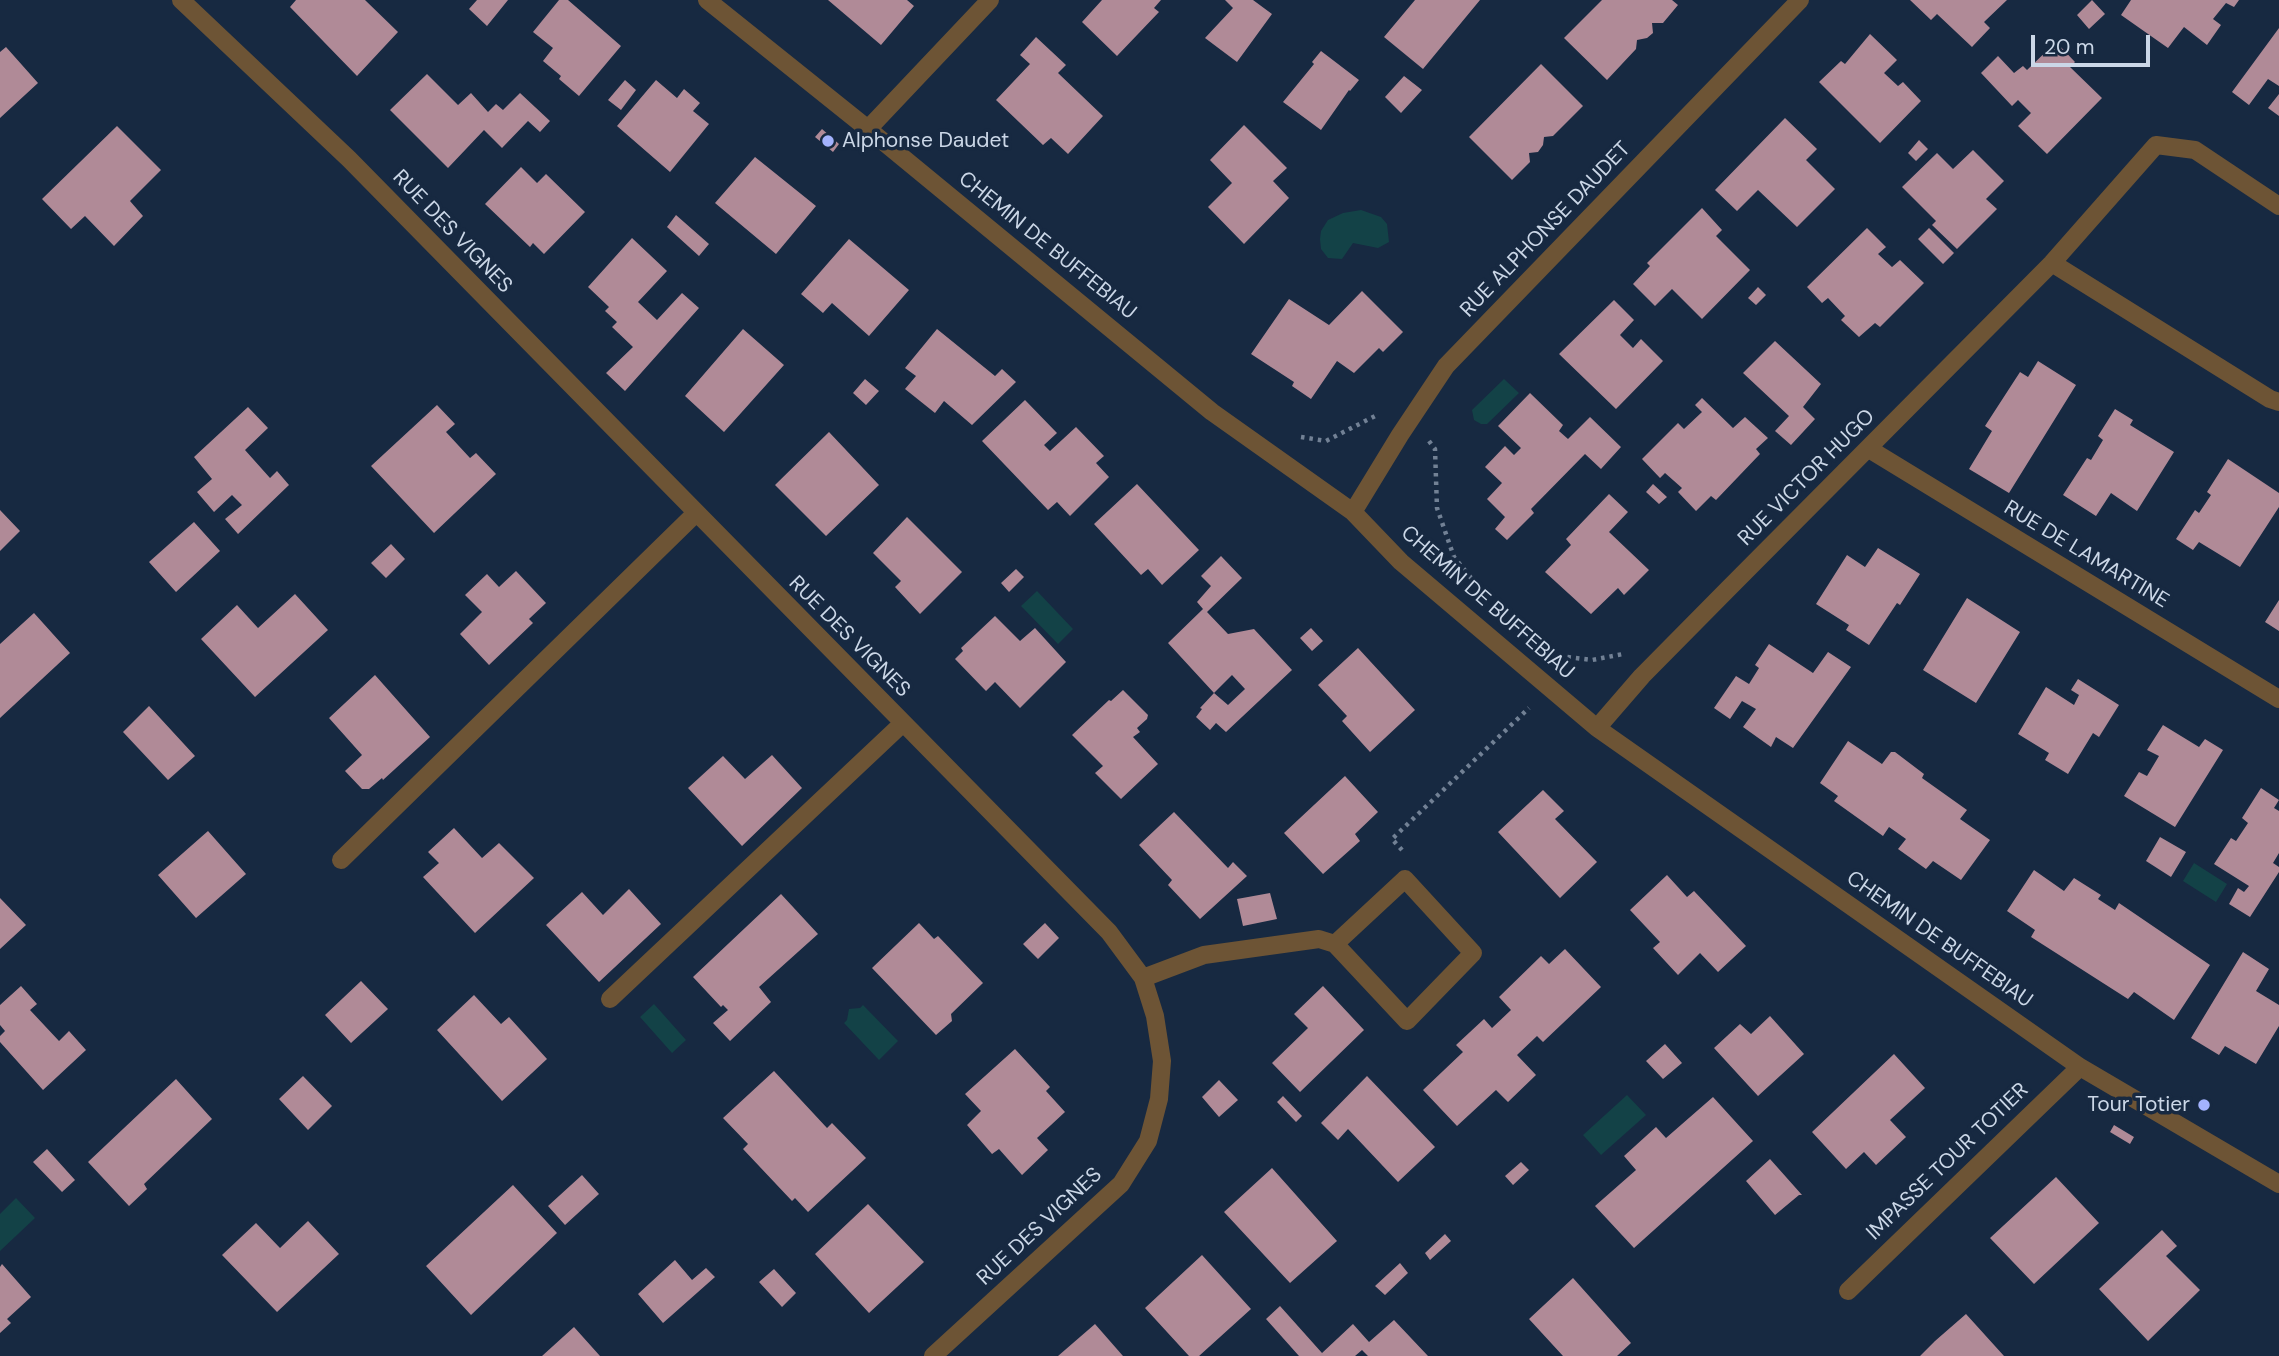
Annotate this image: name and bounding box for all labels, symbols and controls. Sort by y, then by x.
scale bar [2034,21,2153,65]
text: 20 m [2044,33,2095,61]
place label: Alphonse Daudet [842,128,1009,154]
marker: Alphonse Daudet [820,133,836,149]
street label: RUE ALPHONSE DAUDET [1456,137,1636,323]
street label: RUE DES VIGNES [387,165,517,299]
street label: CHEMIN DE BUFFEBIAU [953,167,1141,325]
street label: RUE VICTOR HUGO [1733,404,1881,552]
street label: RUE DE LAMARTINE [1999,496,2173,614]
street label: CHEMIN DE BUFFEBIAU [1395,521,1579,685]
street label: RUE DES VIGNES [783,571,915,703]
street label: CHEMIN DE BUFFEBIAU [1841,866,2037,1014]
street label: IMPASSE TOUR TOTIER [1862,1078,2034,1246]
place label: Tour Totier [2087,1092,2190,1118]
marker: Tour Totier [2196,1097,2212,1113]
street label: RUE DES VIGNES [972,1163,1108,1291]

